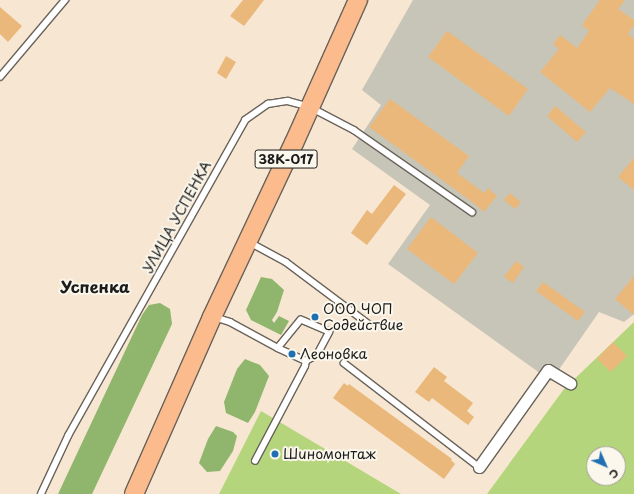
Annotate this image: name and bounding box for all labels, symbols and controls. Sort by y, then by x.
road number: 38К-017 [254,148,318,170]
street label: УЛИЦА УСПЕНКА [139,158,215,276]
district label: Успенка [60,276,130,296]
place label: ООО ЧОП Содействие [323,301,403,334]
marker: ООО ЧОП Содействие [310,312,320,322]
place label: Леоновка [300,346,367,362]
marker: Леоновка [287,349,297,359]
place label: Шиномонтаж [283,446,376,462]
north arrow [586,446,626,486]
marker: Шиномонтаж [270,449,280,459]
text: С [605,465,623,483]

